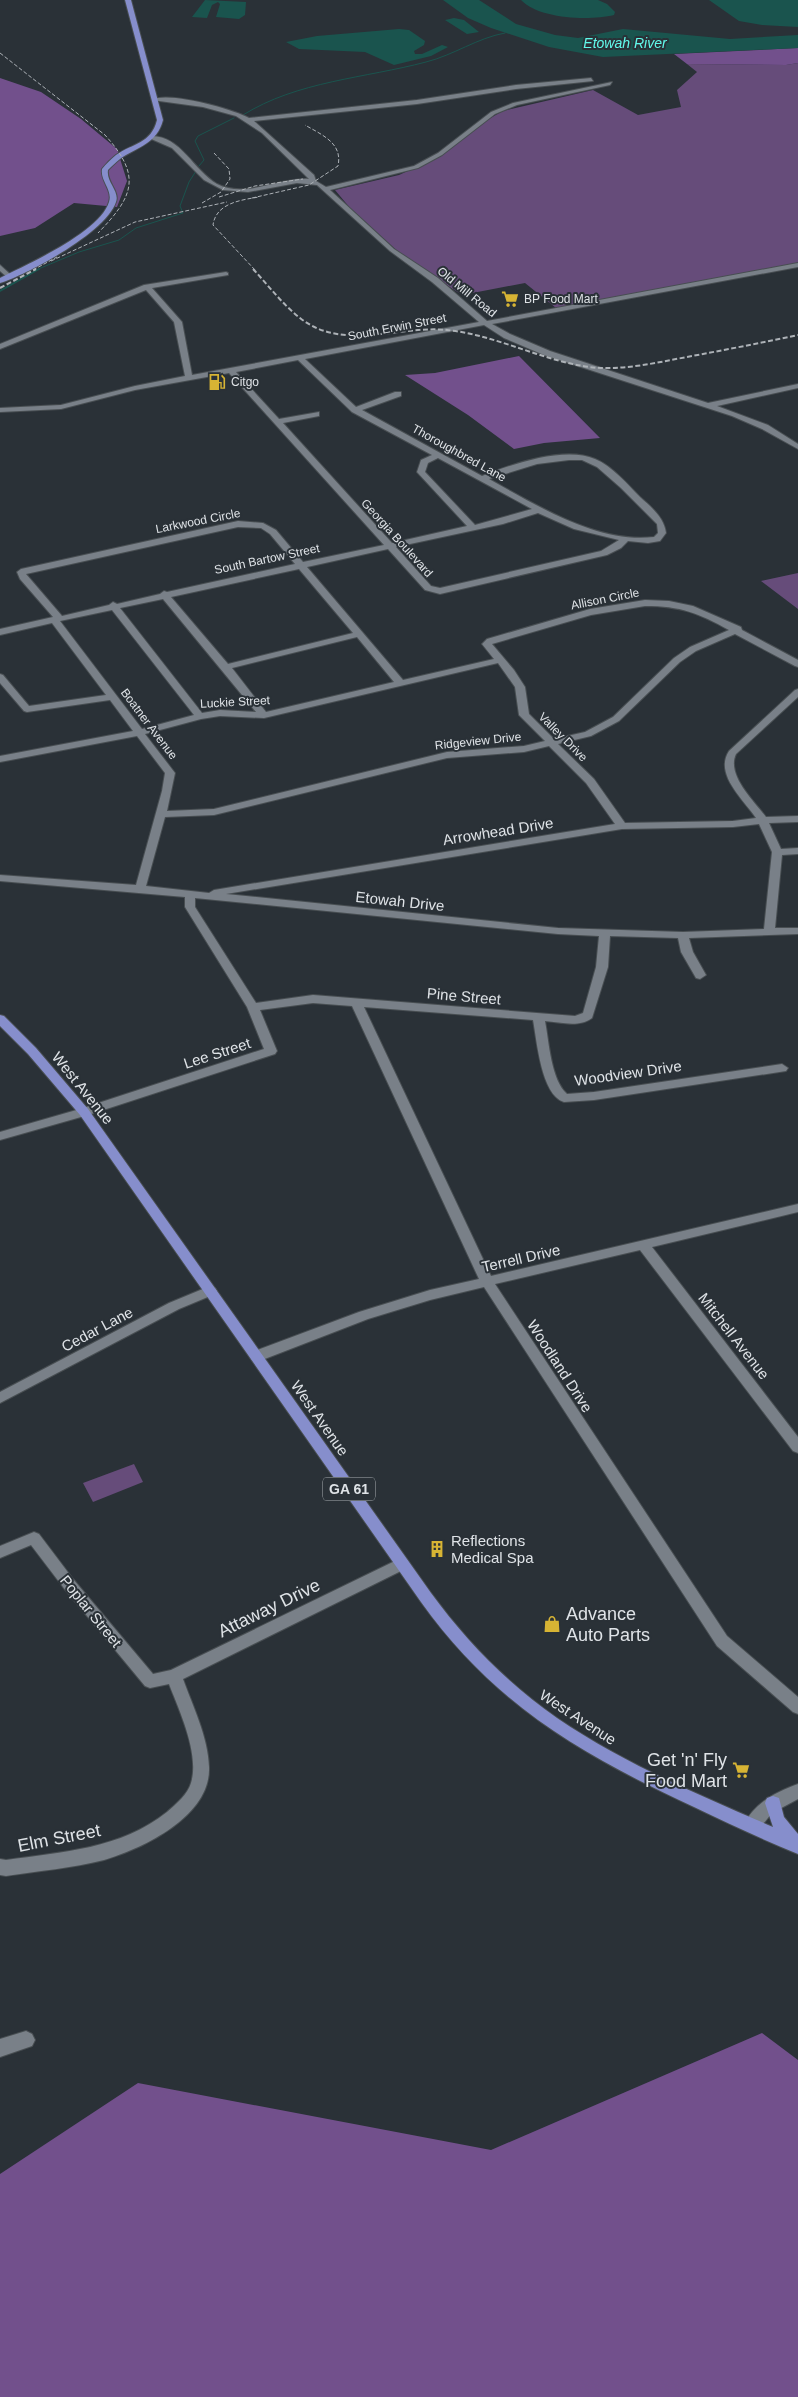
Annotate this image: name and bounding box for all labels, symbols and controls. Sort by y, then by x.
water label: Etowah River [583,35,668,51]
street label: Old Mill Road [435,264,499,320]
supermarket icon: BP Food Mart [500,289,520,309]
place label: BP Food Mart [524,292,598,306]
street label: South Erwin Street [347,310,448,343]
fuel station icon: Citgo [207,372,227,392]
place label: Citgo [231,375,259,389]
street label: Thoroughbred Lane [410,421,509,485]
street label: Georgia Boulevard [358,496,436,580]
street label: Larkwood Circle [154,506,242,536]
street label: South Bartow Street [213,541,322,577]
street label: Allison Circle [570,585,641,612]
street label: Boatner Avenue [118,686,180,762]
street label: Luckie Street [200,693,271,711]
street label: Valley Drive [536,710,590,764]
street label: Ridgeview Drive [434,729,522,752]
street label: Arrowhead Drive [441,814,555,848]
street label: Etowah Drive [355,888,445,914]
street label: Pine Street [426,984,503,1008]
street label: Lee Street [181,1034,253,1072]
street label: West Avenue [49,1049,117,1127]
street label: Woodview Drive [573,1057,683,1089]
street label: Terrell Drive [480,1241,562,1275]
street label: Mitchell Avenue [695,1289,773,1383]
street label: Cedar Lane [58,1303,136,1355]
street label: Woodland Drive [524,1317,596,1415]
street label: West Avenue [288,1377,352,1459]
road number: GA 61 [323,1478,375,1500]
place label: Reflections Medical Spa [451,1532,534,1566]
building icon: Reflections Medical Spa [427,1539,447,1559]
street label: Poplar Street [57,1572,126,1651]
street label: Attaway Drive [215,1575,323,1641]
place label: Advance Auto Parts [566,1604,650,1645]
shop icon: Advance Auto Parts [542,1614,562,1634]
street label: West Avenue [537,1686,619,1748]
place label: Get 'n' Fly Food Mart [645,1750,727,1791]
supermarket icon: Get 'n' Fly Food Mart [731,1760,751,1780]
street label: Elm Street [16,1820,102,1856]

